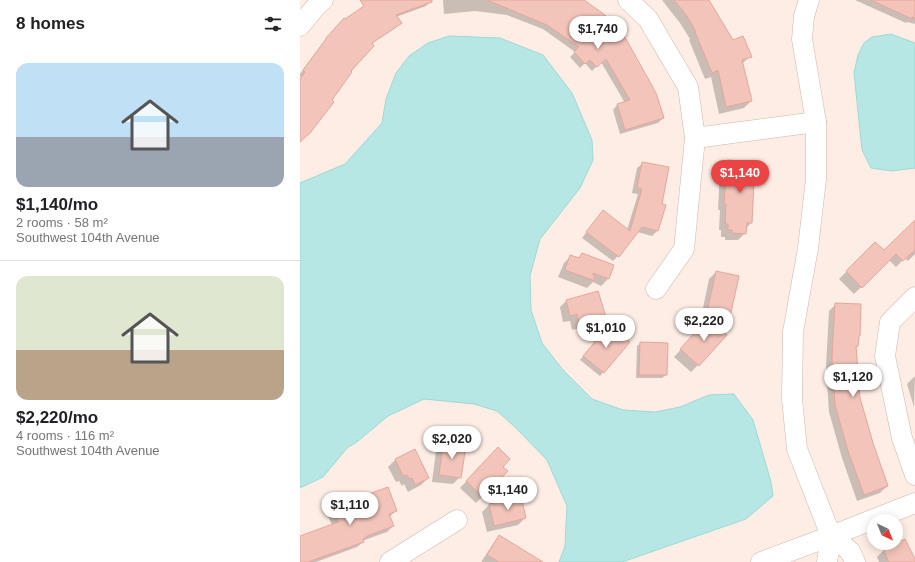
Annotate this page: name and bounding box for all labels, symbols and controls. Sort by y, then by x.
icon: filters [262,13,284,35]
text: 8 homes [16,14,85,33]
pin: $1,740 [565,16,631,50]
text: $1,740 [578,21,618,36]
icon: home [114,89,186,161]
pin: $1,140 [707,160,773,194]
text: $1,140 [720,165,760,180]
text: $1,140/mo [16,195,98,214]
text: 2 rooms · 58 m² [16,215,108,230]
text: Southwest 104th Avenue [16,230,160,245]
icon: home [114,302,186,374]
pin: $2,220 [671,308,737,342]
text: $2,220 [684,313,724,328]
pin: $1,010 [573,315,639,349]
text: $1,010 [586,320,626,335]
pin: $1,120 [820,364,886,398]
text: $1,120 [833,369,873,384]
text: $2,220/mo [16,408,98,427]
pin: $2,020 [419,426,485,460]
text: 4 rooms · 116 m² [16,428,114,443]
text: $2,020 [432,431,472,446]
text: Southwest 104th Avenue [16,443,160,458]
pin: $1,140 [475,477,541,511]
text: $1,140 [488,482,528,497]
pin: $1,110 [317,492,383,526]
text: $1,110 [330,497,370,512]
north arrow [867,514,903,550]
map controls [867,514,903,550]

